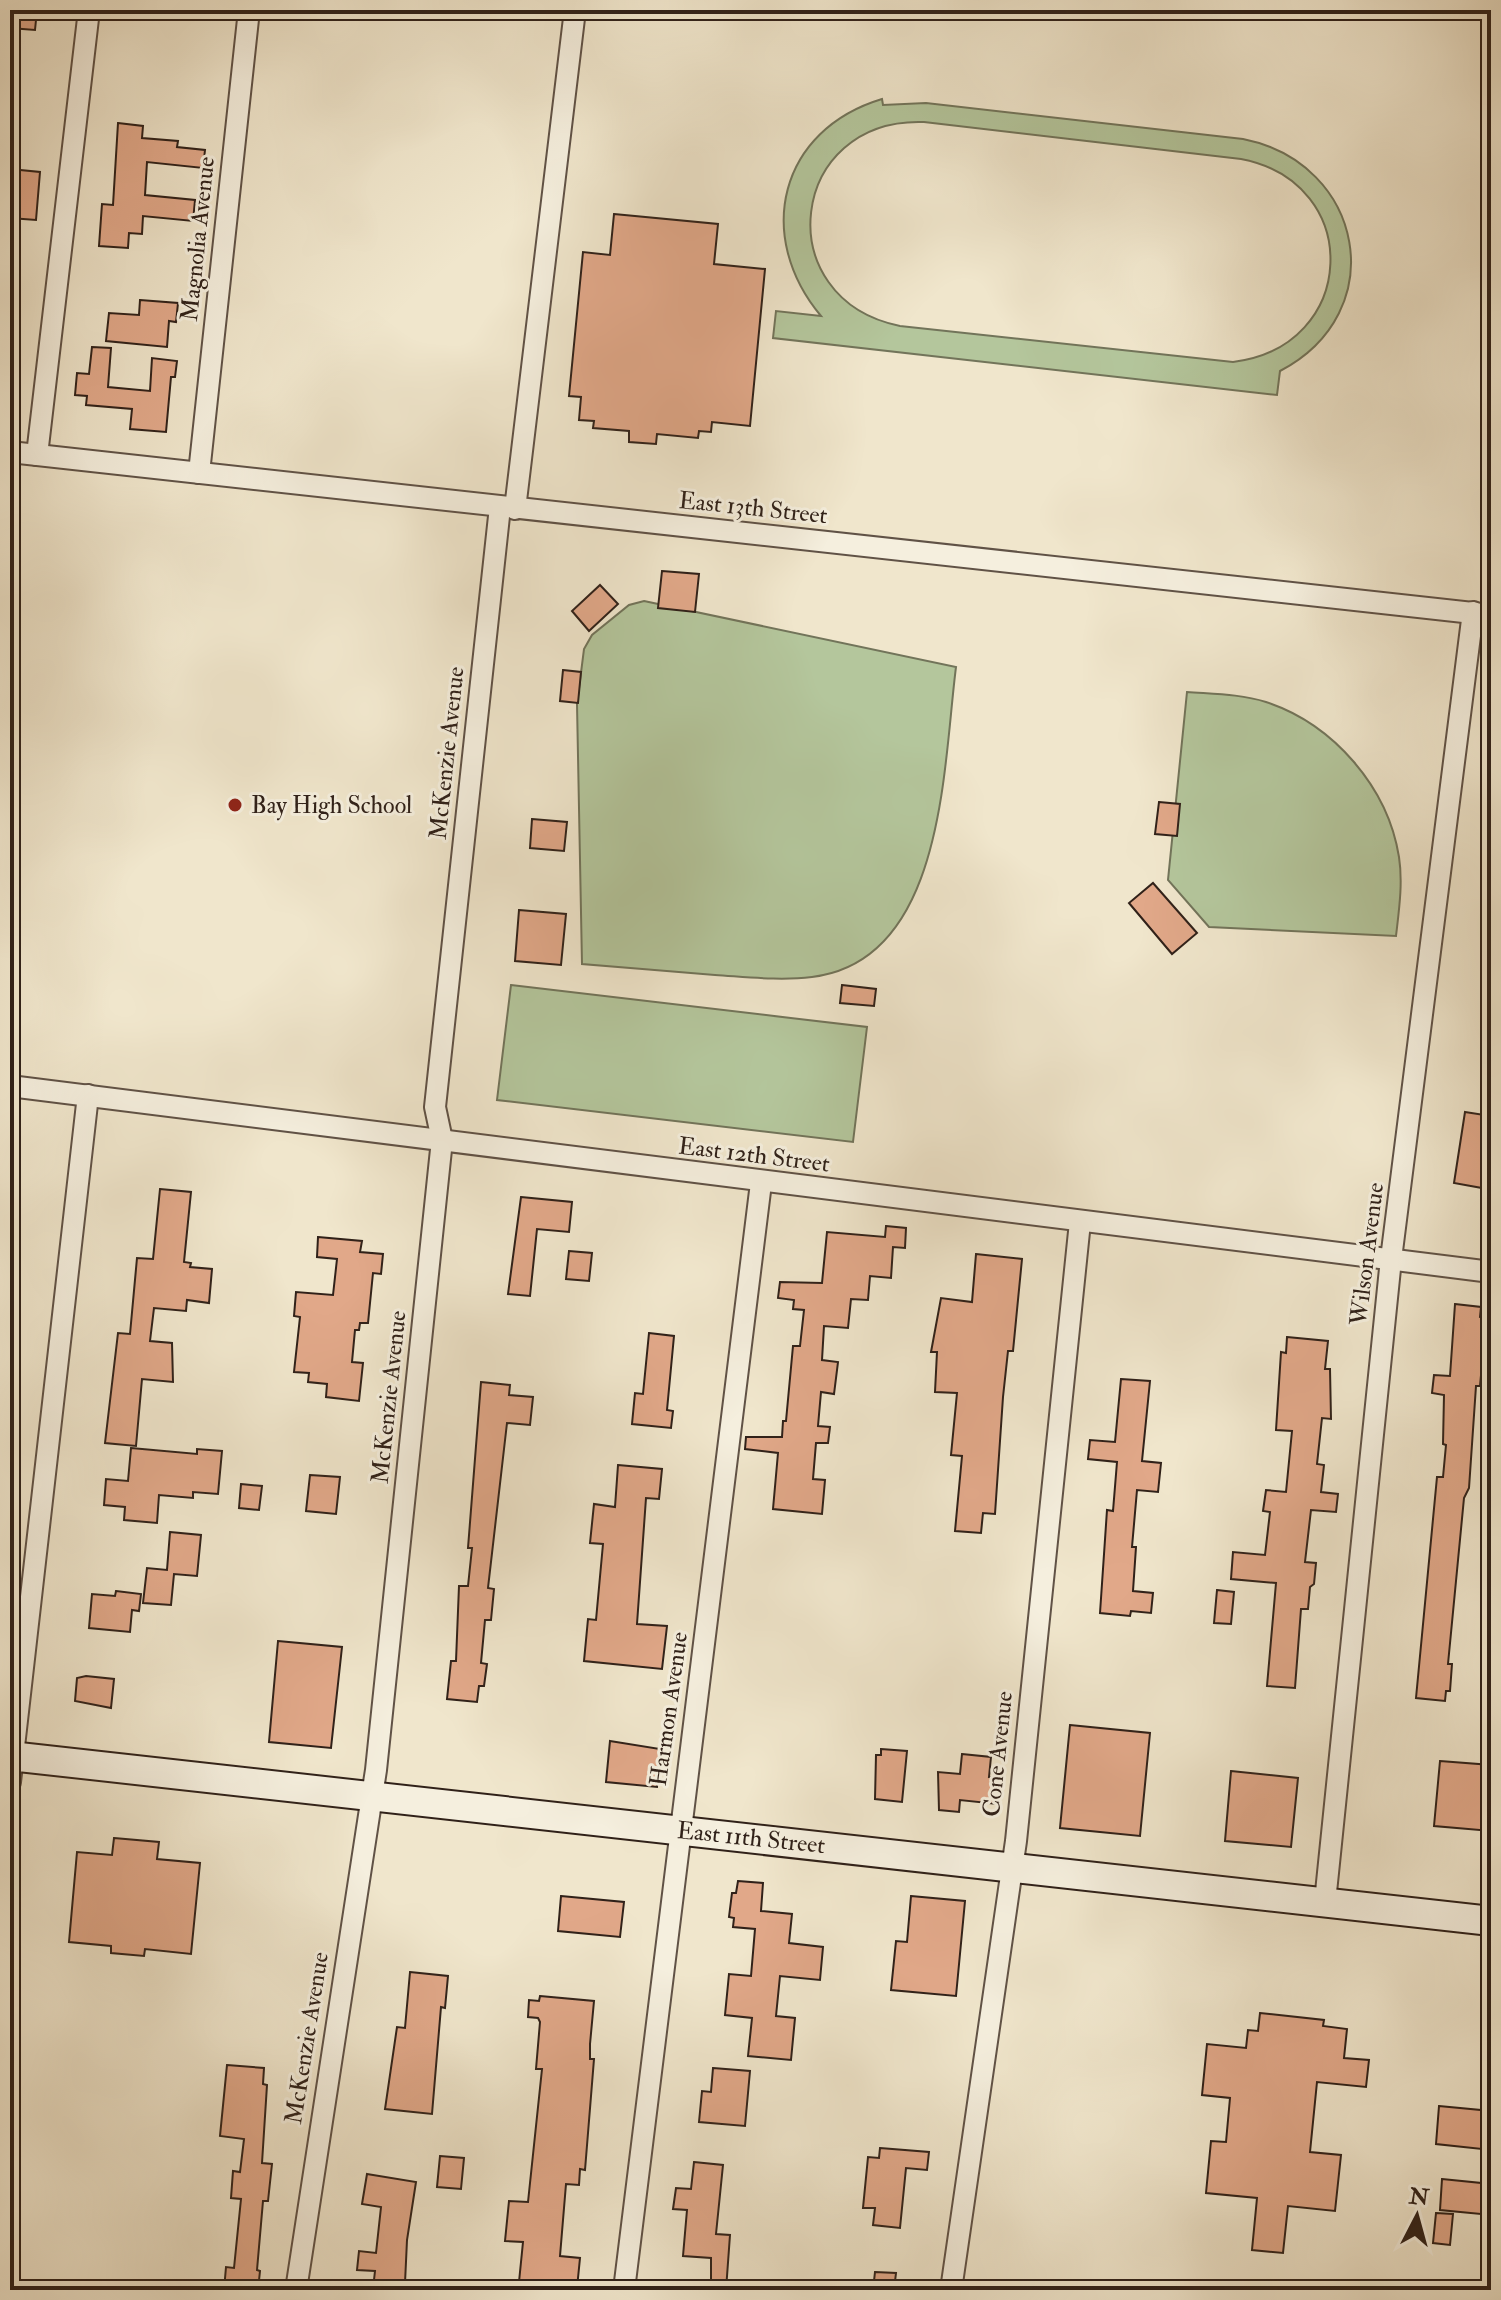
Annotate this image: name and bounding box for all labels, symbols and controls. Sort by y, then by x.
street label: Magnolia Avenue [174,155,222,323]
street label: East 13th Street [677,485,829,531]
street label: McKenzie Avenue [423,665,471,841]
place label: Bay High School [251,790,412,821]
marker: Bay High School [226,796,244,814]
street label: East 12th Street [677,1130,832,1180]
street label: Wilson Avenue [1343,1181,1391,1328]
street label: McKenzie Avenue [365,1309,413,1485]
street label: Harmon Avenue [643,1630,695,1788]
street label: Cone Avenue [976,1690,1020,1818]
street label: East 11th Street [675,1815,827,1861]
street label: McKenzie Avenue [278,1950,336,2126]
north arrow [1377,2176,1457,2256]
text: N [1407,2182,1431,2212]

